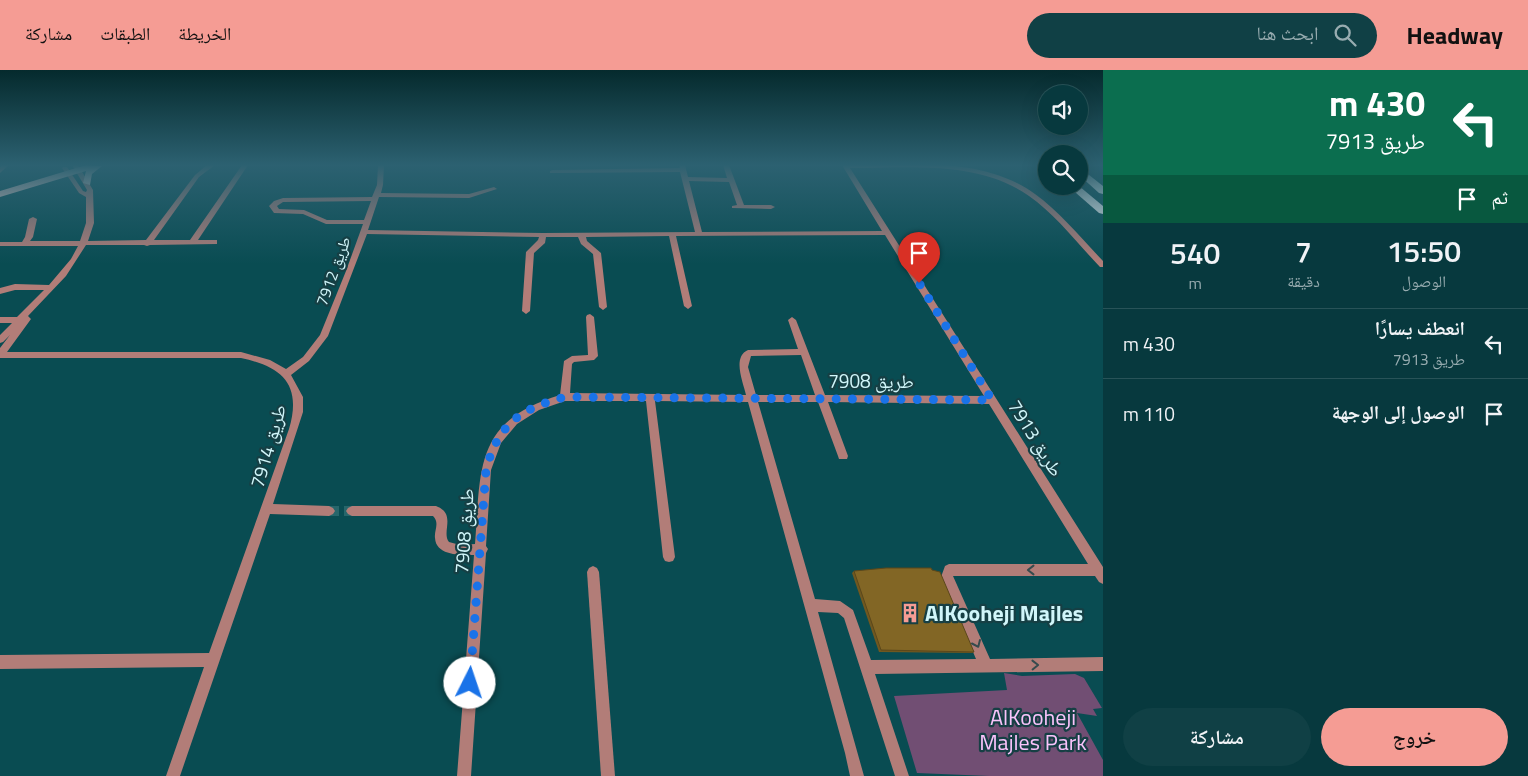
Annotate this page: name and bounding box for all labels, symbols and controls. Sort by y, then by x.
search box [1027,13,1377,58]
text: Headway [1407,17,1503,53]
text: ابحث هنا [1256,18,1319,47]
text: مشاركة [25,20,72,47]
text: الطبقات [100,20,150,47]
text: الخريطة [178,20,231,47]
icon: search [1331,21,1359,49]
text: 430 m [1329,76,1425,130]
map controls [1038,85,1088,195]
button: sound [1038,85,1088,135]
icon: left [1443,90,1508,155]
text: طريق 7913 [1326,124,1425,158]
button: search [1038,145,1088,195]
text: ثم [1491,182,1508,211]
icon: arrive [1453,185,1481,213]
text: 7 [1295,228,1312,274]
text: 15:50 [1387,228,1461,274]
text: 540 [1170,230,1220,276]
pin [898,232,940,283]
street label: طريق 7912 [309,233,357,309]
icon: arrive [905,239,933,267]
text: دقيقة [1287,269,1320,293]
text: الوصول [1402,269,1446,293]
text: m [1188,271,1202,295]
text: انعطف يسارًا [1375,313,1465,342]
text: 430 m [1123,329,1175,358]
icon: left [1480,330,1508,358]
text: طريق 7913 [1393,347,1465,371]
street label: طريق 7908 [828,366,914,395]
street label: طريق 7913 [1001,394,1071,482]
text: الوصول إلى الوجهة [1332,397,1465,426]
text: 110 m [1123,399,1175,428]
icon: arrive [1480,400,1508,428]
street label: طريق 7914 [242,401,293,491]
street label: طريق 7908 [446,487,481,575]
one-way arrow [1026,565,1034,575]
place label: AlKooheji Majles [925,596,1083,630]
building icon: AlKooheji Majles [899,602,921,624]
one-way arrow [970,639,981,648]
position arrow [443,656,495,708]
one-way arrow [1032,660,1039,670]
park label: AlKooheji Majles Park [979,700,1087,759]
button: مشاركة [1123,708,1311,766]
button: خروج [1321,708,1508,766]

